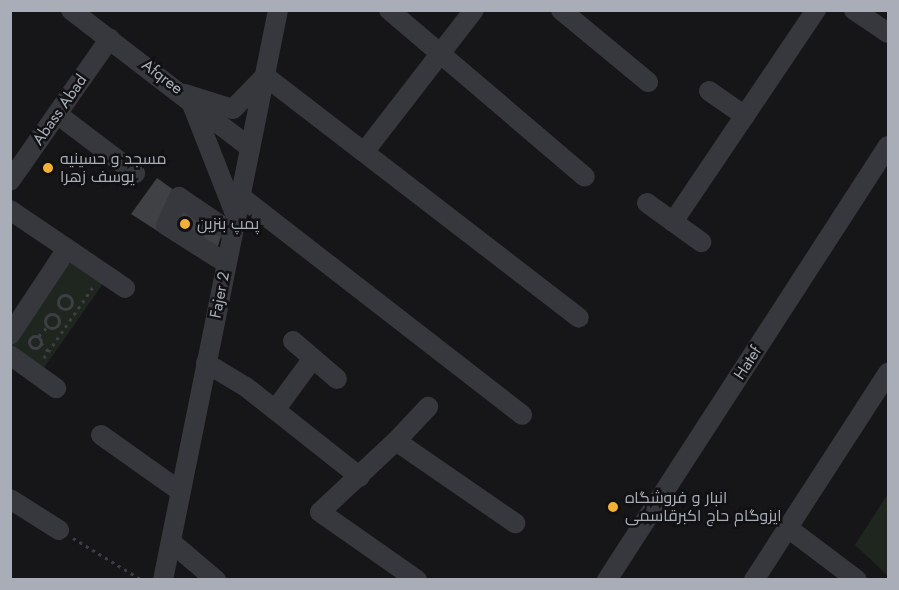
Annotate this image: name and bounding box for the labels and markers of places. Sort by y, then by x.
place label: مسجد و حسینیه یوسف زهرا [60,149,167,187]
marker: مسجد و حسینیه یوسف زهرا [41,161,55,175]
place label: پمپ بنزین [197,214,259,234]
marker: پمپ بنزین [178,217,192,231]
place label: انبار و فروشگاه ایزوگام حاج اکبرقاسمی [625,488,782,526]
marker: انبار و فروشگاه ایزوگام حاج اکبرقاسمی [606,500,620,514]

